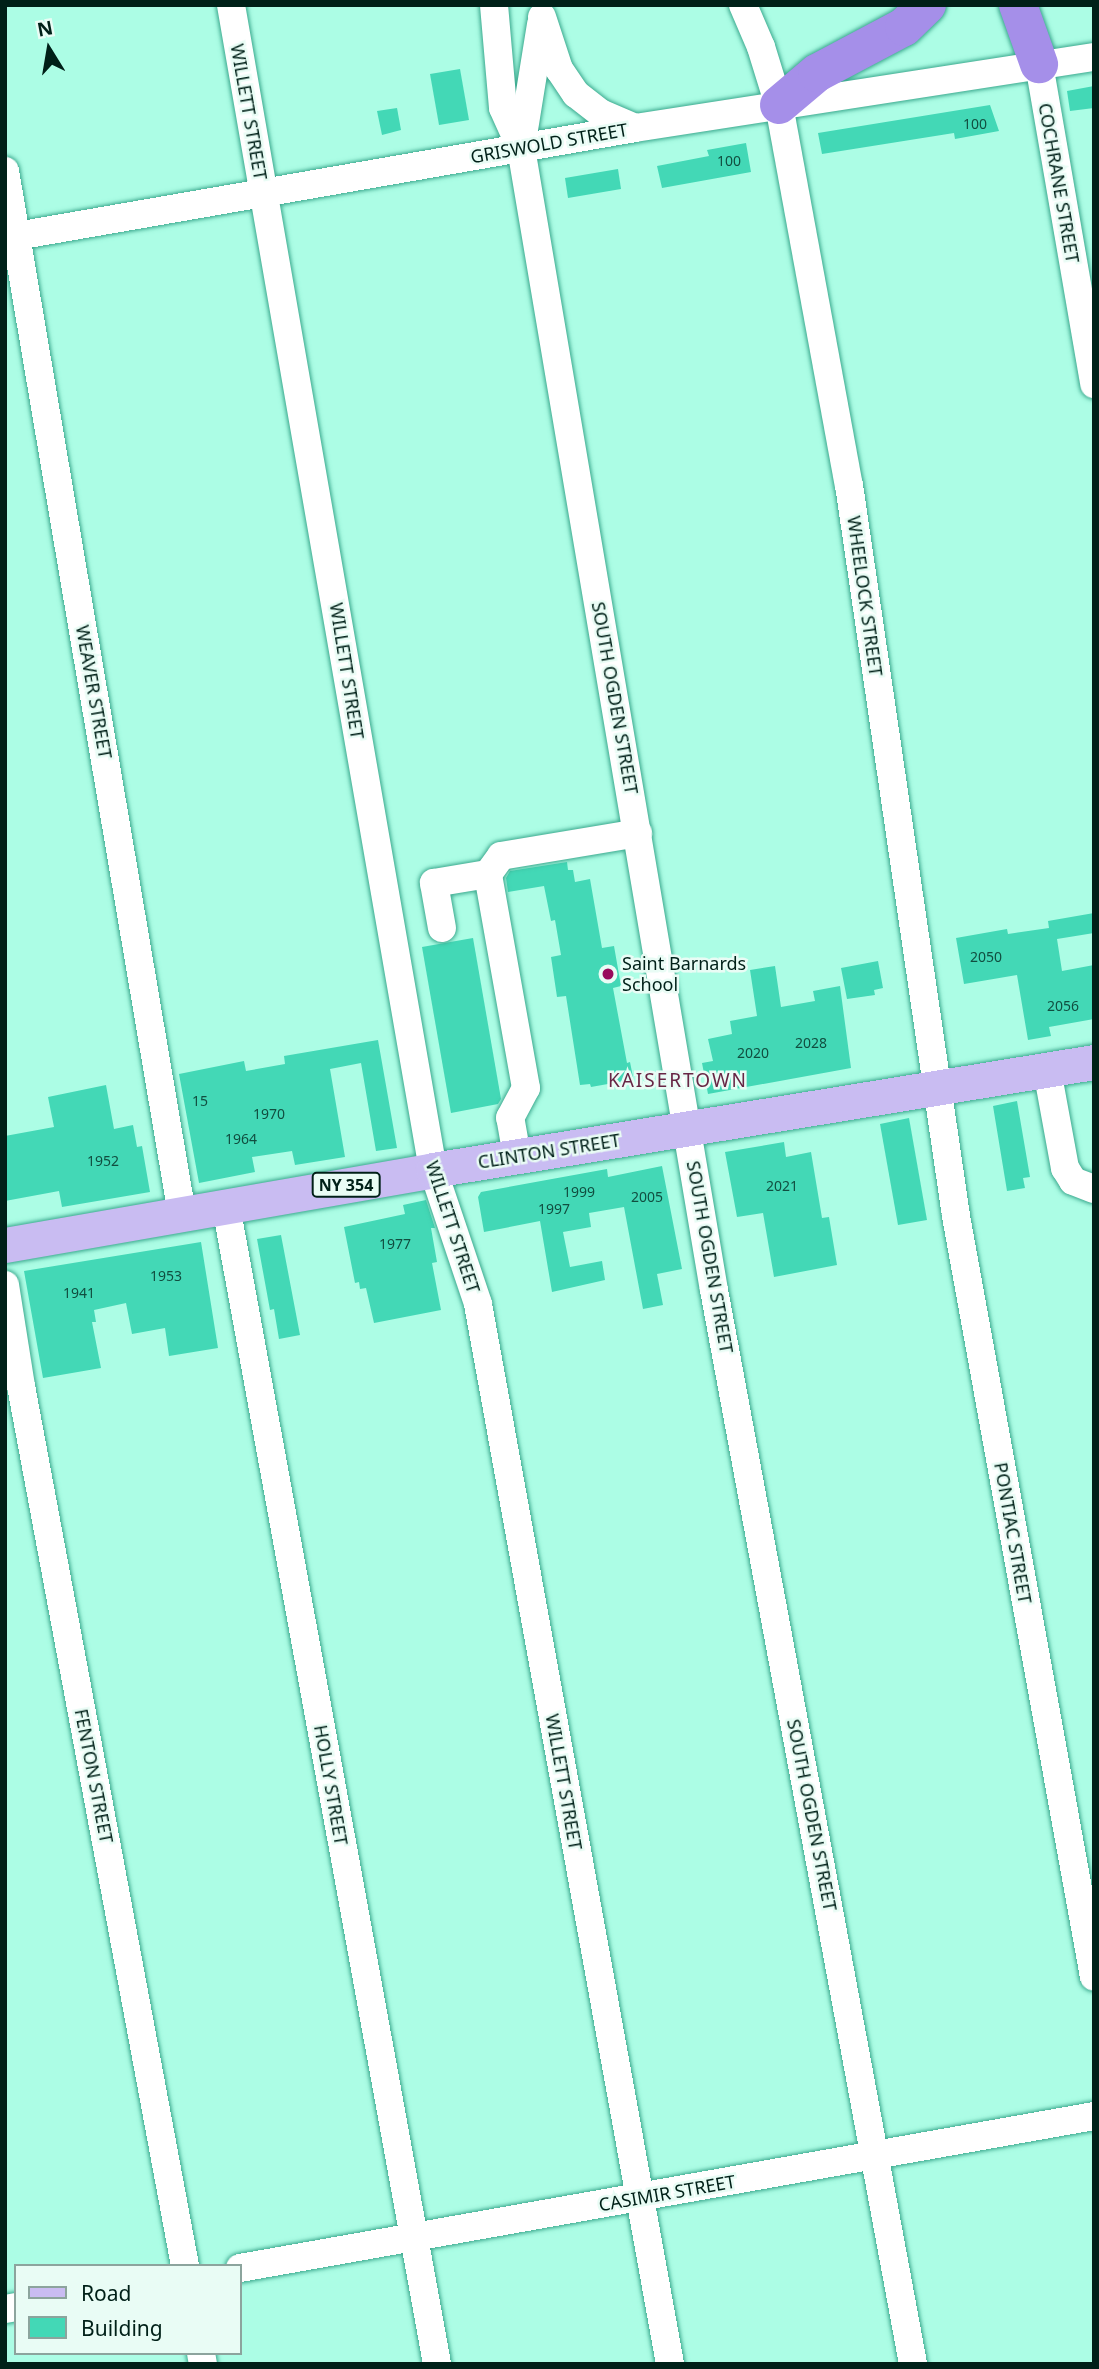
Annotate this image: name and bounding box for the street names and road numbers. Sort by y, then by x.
street label: WILLETT STREET [226,42,272,182]
street label: COCHRANE STREET [1034,101,1084,265]
street label: GRISWOLD STREET [469,119,629,167]
street label: WHEELOCK STREET [843,515,887,677]
street label: SOUTH OGDEN STREET [587,600,643,796]
street label: WILLETT STREET [326,601,368,741]
street label: WEAVER STREET [72,623,116,761]
street label: CLINTON STREET [476,1129,622,1173]
street label: WILLETT STREET [421,1158,485,1296]
street label: SOUTH OGDEN STREET [682,1159,738,1355]
road number: NY 354 [311,1172,381,1198]
street label: PONTIAC STREET [990,1461,1036,1605]
street label: FENTON STREET [70,1707,118,1845]
street label: WILLETT STREET [541,1712,587,1852]
street label: SOUTH OGDEN STREET [783,1717,841,1913]
street label: HOLLY STREET [310,1723,352,1847]
street label: CASIMIR STREET [597,2170,737,2216]

